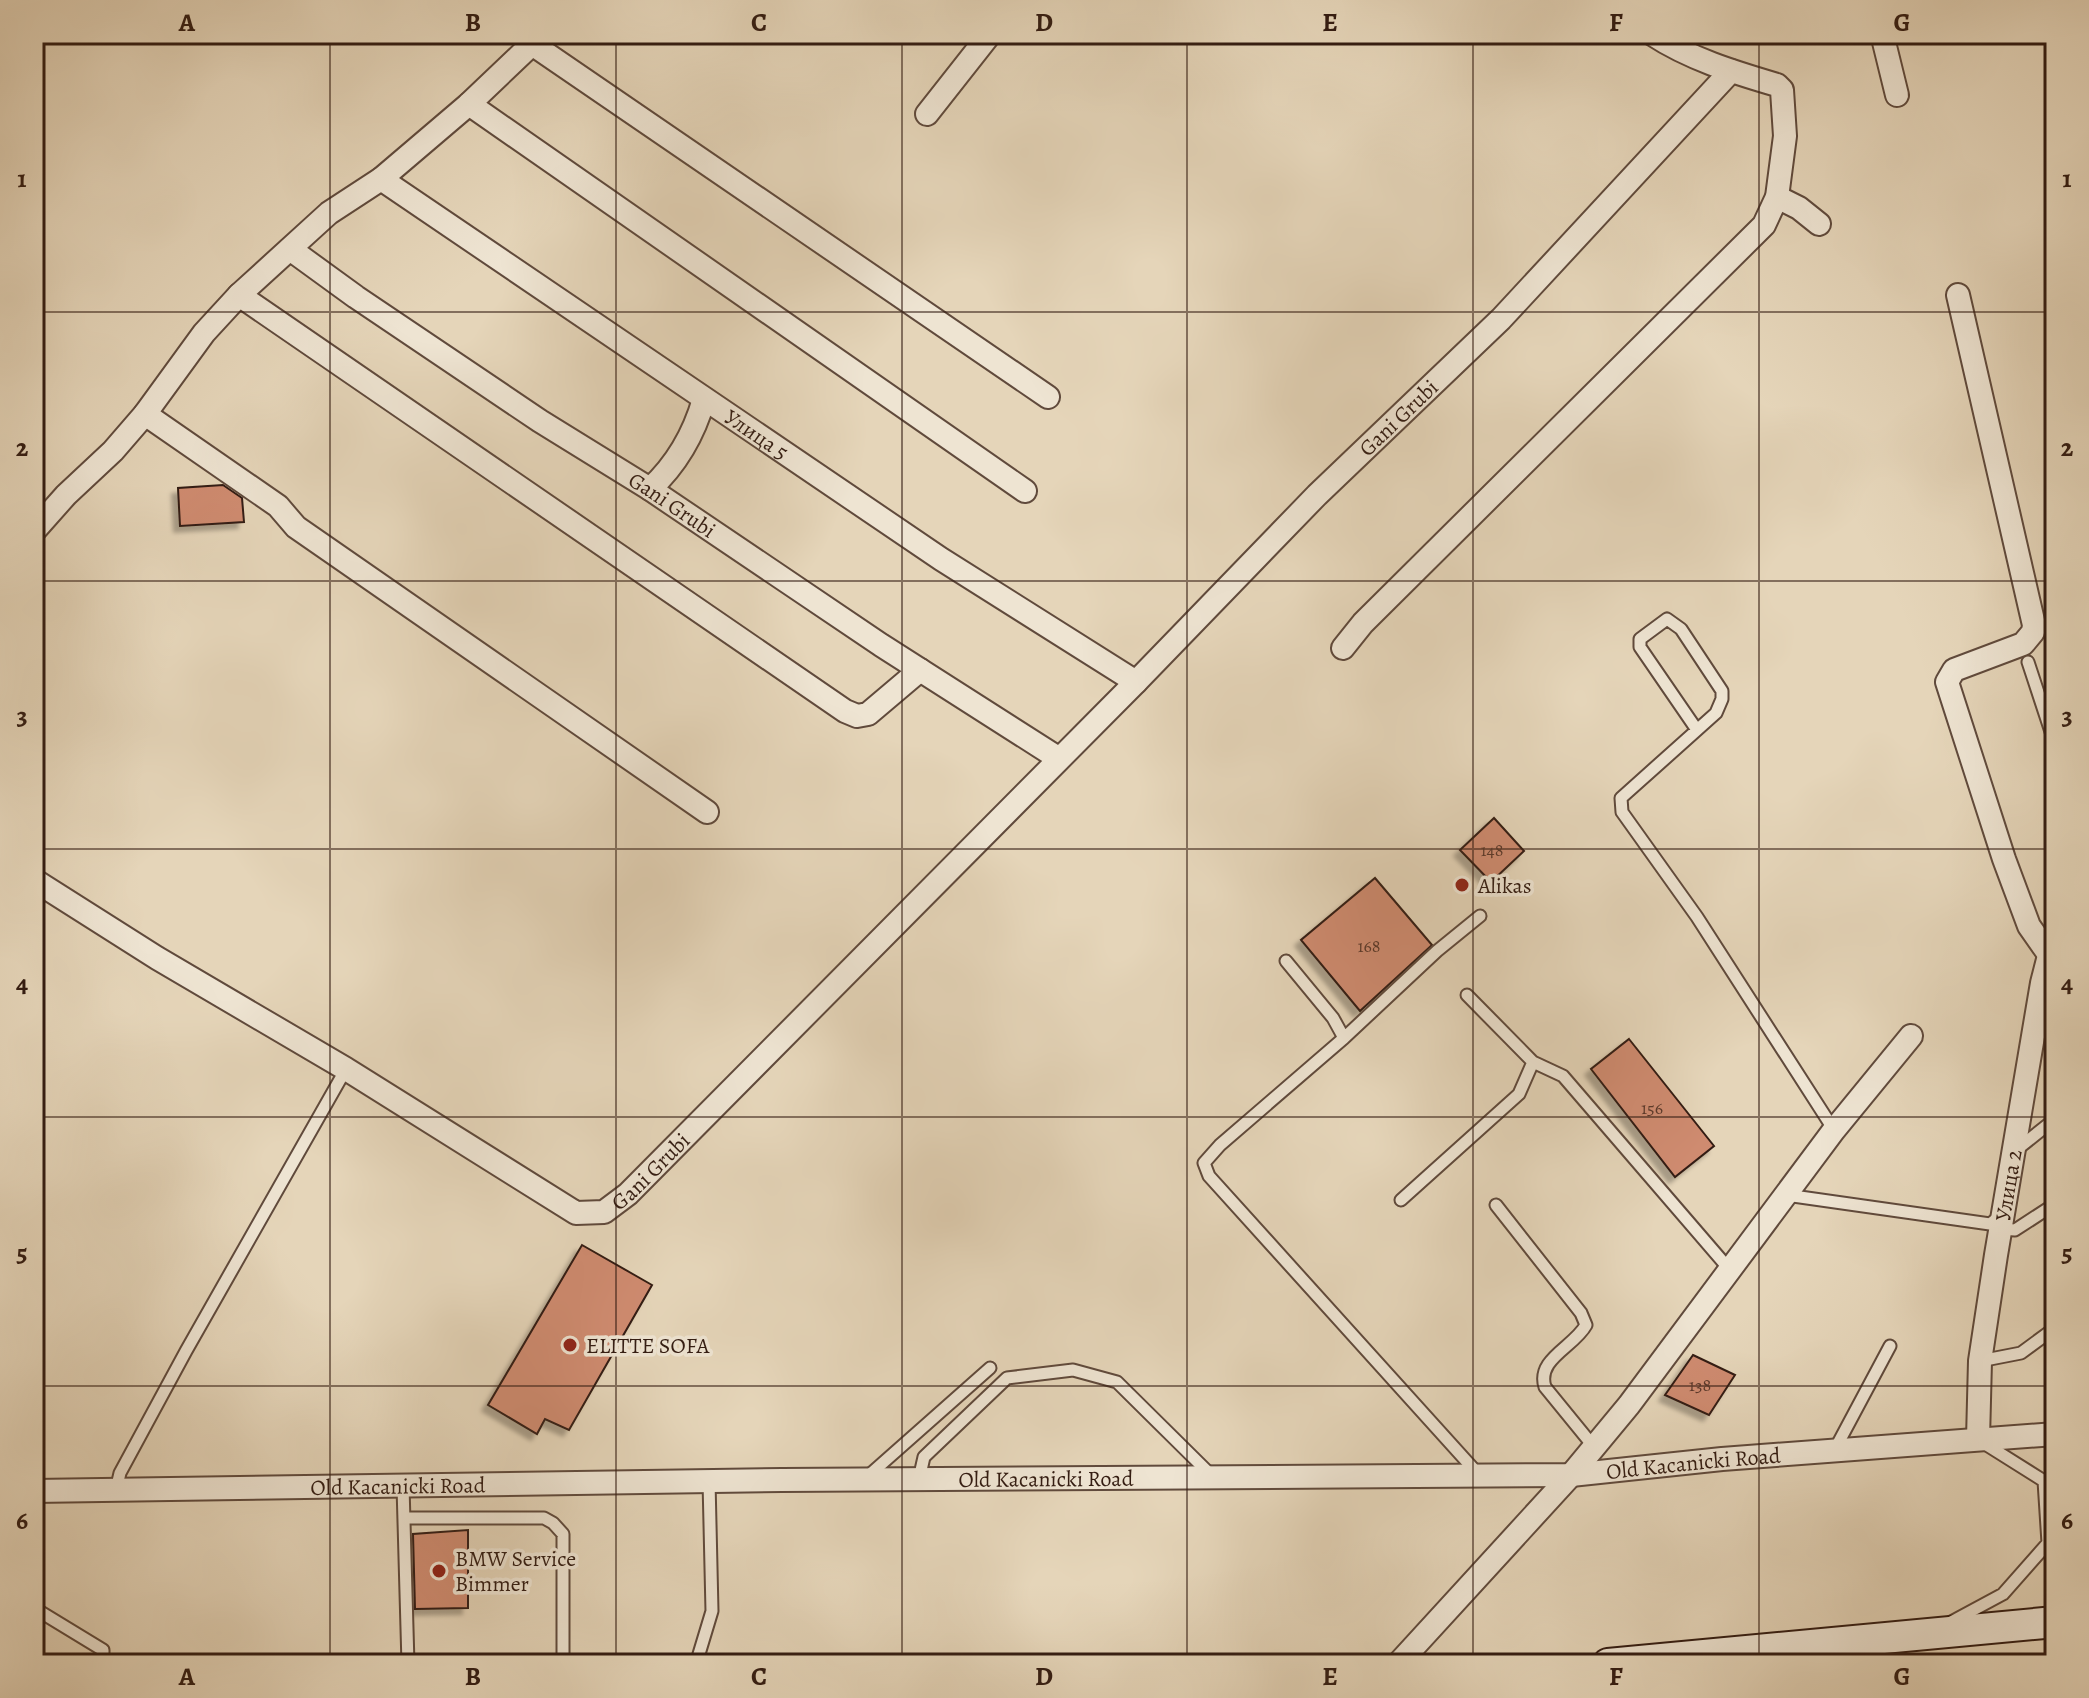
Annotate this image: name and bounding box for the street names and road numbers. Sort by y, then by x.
street label: Gani Grubi [1353,373,1445,463]
street label: Улица 5 [718,402,794,467]
street label: Gani Grubi [622,465,722,545]
street label: Gani Grubi [605,1126,697,1218]
street label: Улица 2 [1988,1147,2030,1224]
street label: Old Kacanicki Road [1605,1441,1782,1487]
street label: Old Kacanicki Road [958,1464,1134,1495]
street label: Old Kacanicki Road [310,1470,486,1503]

